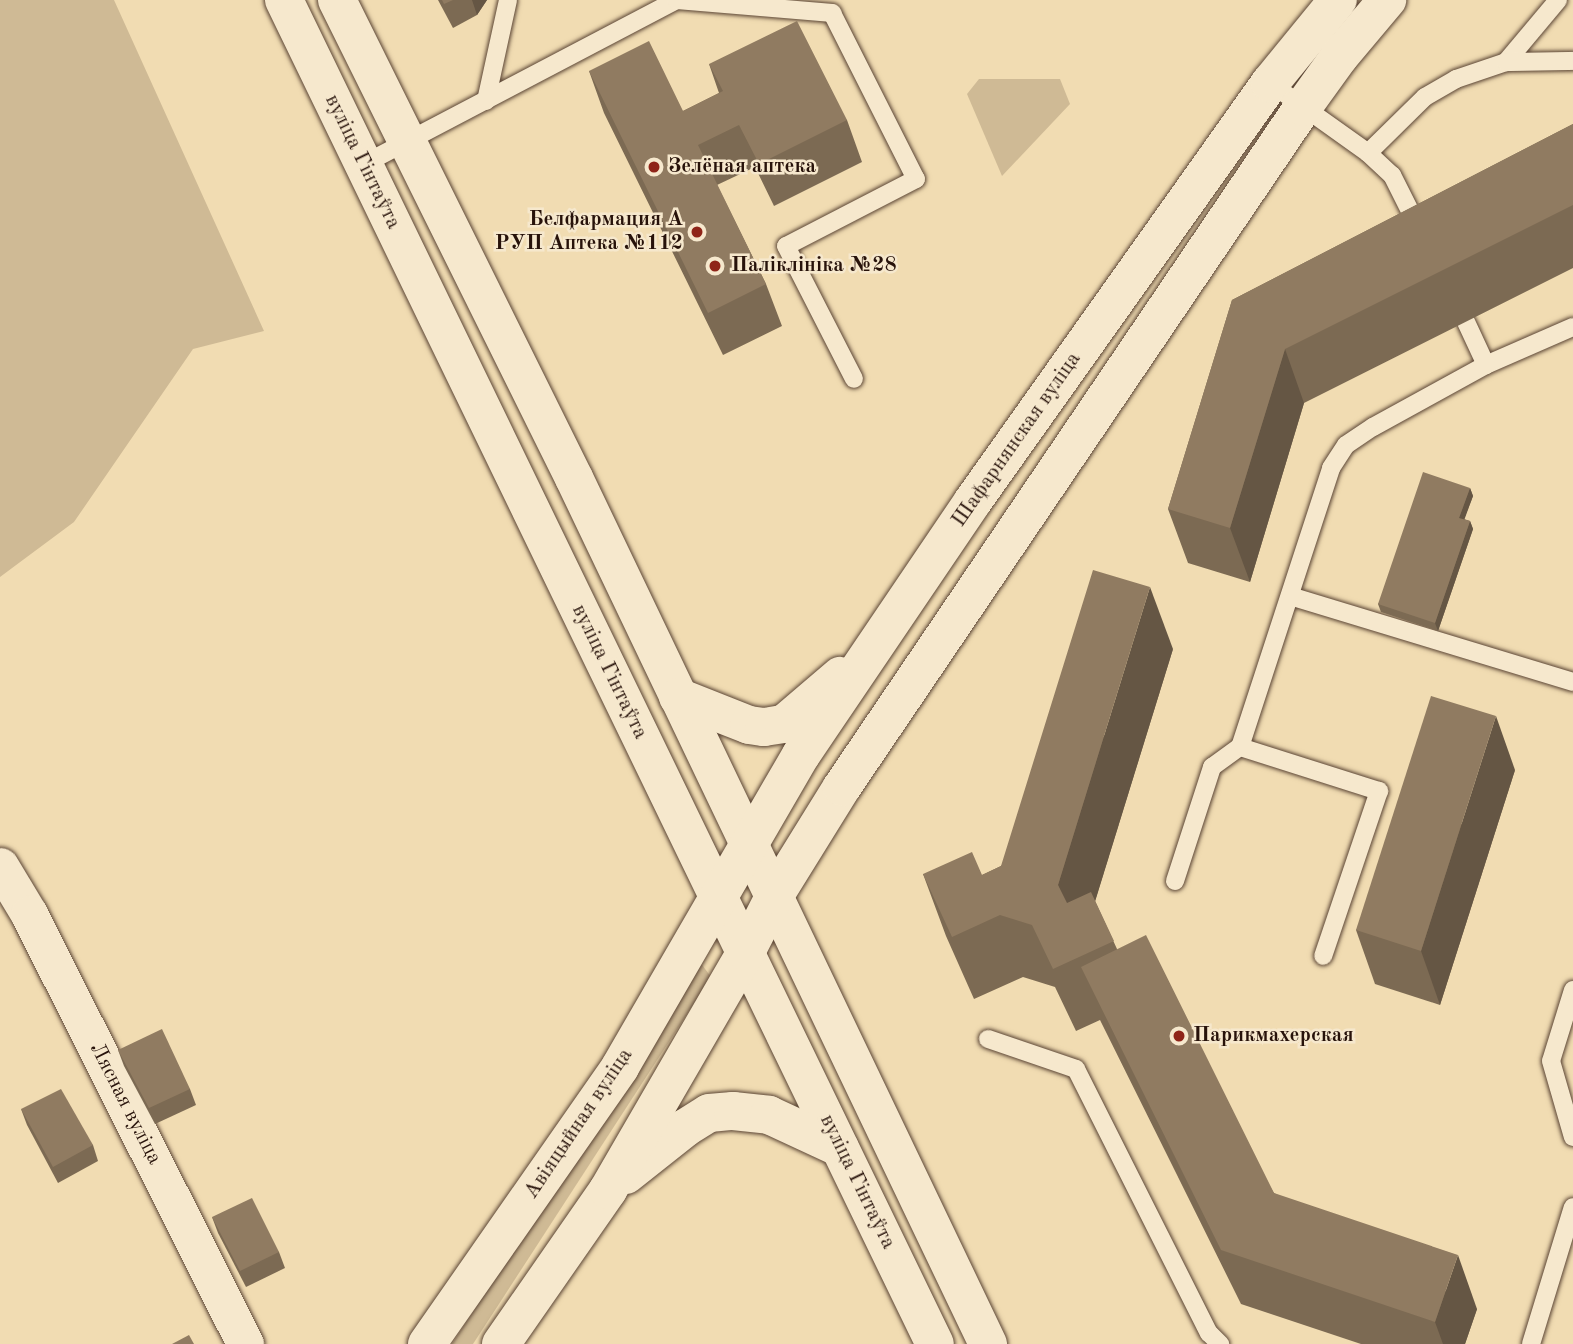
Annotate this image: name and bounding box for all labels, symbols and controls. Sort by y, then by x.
street label: вуліца Гінтаўта [319,91,405,233]
place label: Зелёная аптека [668,154,816,180]
marker: Зелёная аптека [646,159,662,175]
place label: Белфармация А РУП Аптека №112 [495,207,683,257]
marker: Белфармация А РУП Аптека №112 [689,224,705,240]
place label: Паліклініка №28 [731,253,897,279]
marker: Паліклініка №28 [705,256,725,276]
street label: Шафарнянская вуліца [947,348,1087,532]
street label: вуліца Гінтаўта [566,601,652,743]
place label: Парикмахерская [1193,1023,1354,1049]
marker: Парикмахерская [1171,1028,1187,1044]
street label: Лясная вуліца [84,1039,166,1169]
street label: Авіяцыйная вуліца [519,1044,639,1204]
street label: вуліца Гінтаўта [814,1111,900,1253]

